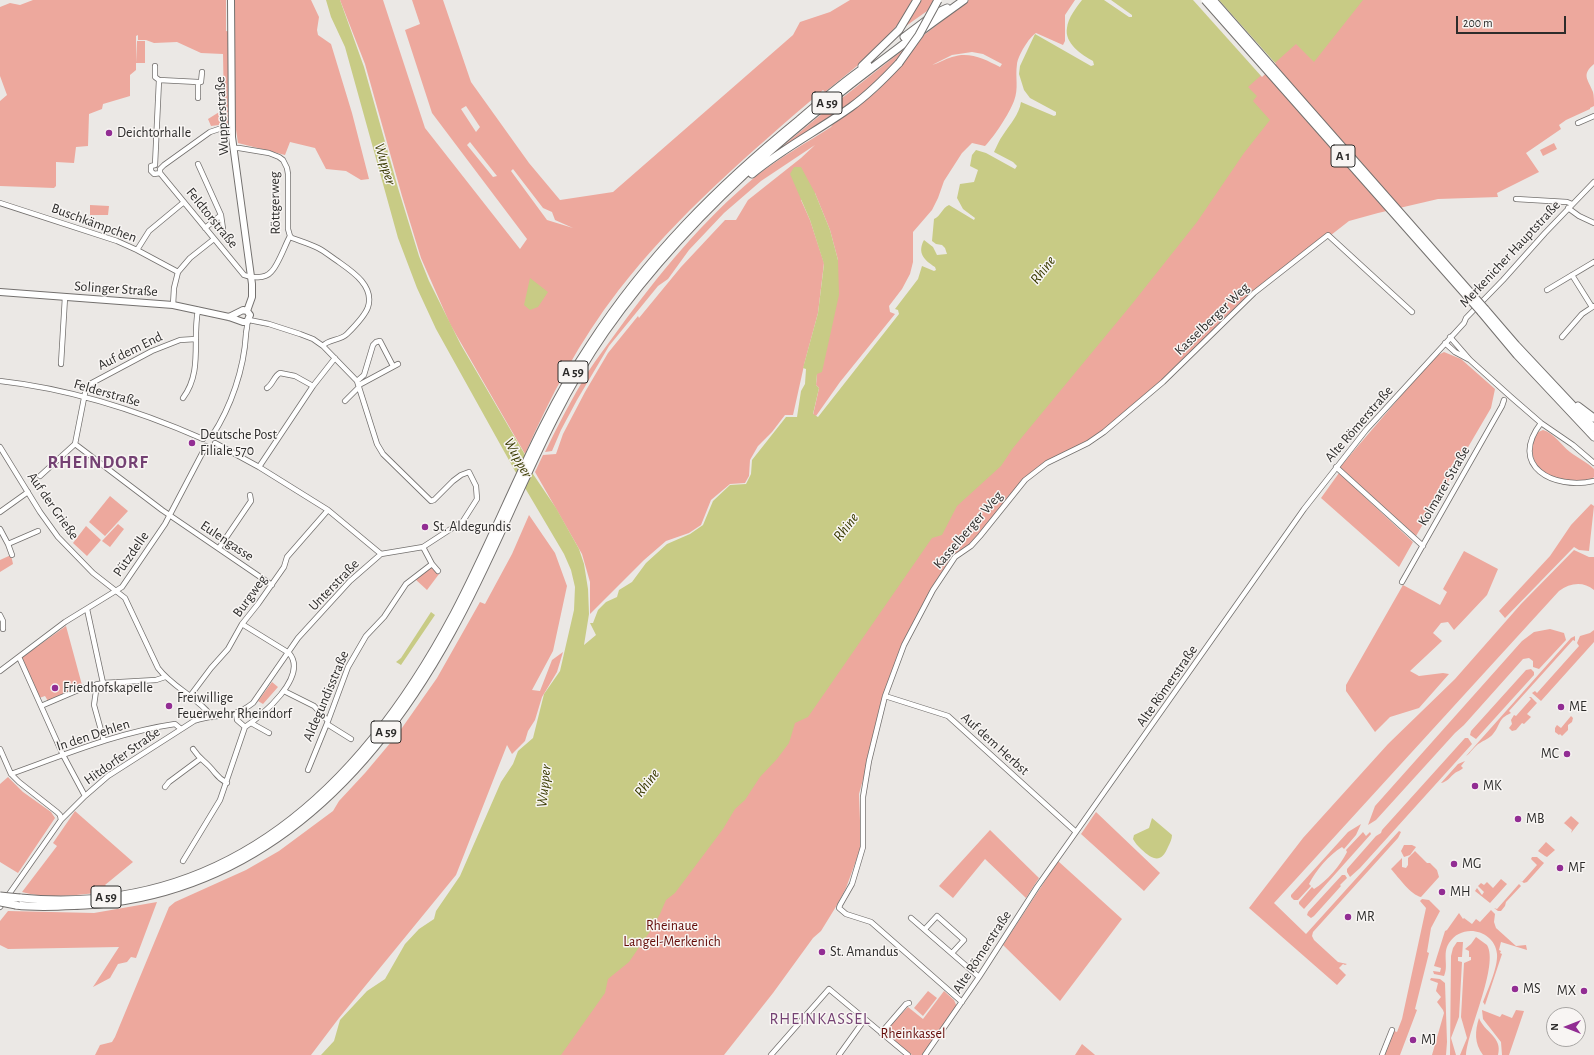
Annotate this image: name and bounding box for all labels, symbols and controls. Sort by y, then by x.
scale bar [1458,8,1568,34]
text: 200 m [1463,17,1493,29]
street label: Wupperstraße [212,76,232,156]
road number: A 59 [812,92,842,114]
place label: Deichtorhalle [117,125,191,141]
marker: Deichtorhalle [104,128,114,138]
water label: Wupper [370,141,400,187]
road number: A 1 [1331,145,1355,167]
street label: Röttgerweg [266,171,284,235]
street label: Feldtorstraße [183,184,241,252]
street label: Merkenicher Hauptstraße [1456,197,1564,311]
street label: Buschkämpchen [49,200,139,246]
water label: Rhine [1026,252,1060,288]
street label: Solinger Straße [74,278,158,300]
street label: Kasselberger Weg [1171,279,1253,359]
street label: Auf dem End [95,328,165,374]
road number: A 59 [558,361,588,383]
street label: Felderstraße [72,375,142,411]
street label: Alte Römerstraße [1321,382,1397,466]
place label: Deutsche Post Filiale 570 [200,427,277,460]
water label: Wupper [500,435,536,481]
marker: Deutsche Post Filiale 570 [187,438,197,448]
street label: Kolmarer Straße [1414,443,1474,529]
district label: RHEINDORF [47,452,149,474]
street label: Auf der Grieße [24,469,82,543]
street label: Kasselberger Weg [930,488,1006,572]
water label: Rhine [829,509,863,545]
street label: Eulengasse [197,517,257,565]
place label: St. Aldegundis [433,519,511,535]
marker: St. Aldegundis [420,522,430,532]
street label: Pützdelle [109,528,153,580]
street label: Unterstraße [305,556,363,614]
street label: Burgweg [229,572,271,620]
street label: Alte Römerstraße [1133,642,1201,730]
street label: Aldegundisstraße [299,648,353,744]
place label: Friedhofskapelle [63,680,153,696]
marker: Friedhofskapelle [50,683,60,693]
place label: Freiwillige Feuerwehr Rheindorf [177,690,292,722]
place label: ME [1569,699,1587,715]
marker: Freiwillige Feuerwehr Rheindorf [164,701,174,711]
marker: ME [1556,702,1566,712]
street label: Auf dem Herbst [958,709,1032,779]
street label: In den Dehlen [54,715,132,755]
road number: A 59 [371,721,401,743]
street label: Hitdorfer Straße [81,724,163,788]
place label: MC [1541,746,1559,762]
marker: MC [1562,749,1572,759]
water label: Wupper [533,764,555,808]
water label: Rhine [630,765,664,801]
place label: MK [1483,778,1502,794]
marker: MK [1470,781,1480,791]
place label: MB [1526,811,1545,827]
marker: MB [1513,814,1523,824]
place label: MG [1462,856,1481,872]
marker: MG [1449,859,1459,869]
place label: MF [1568,860,1585,876]
marker: MF [1555,863,1565,873]
place label: MH [1450,884,1471,900]
road number: A 59 [91,886,121,908]
marker: MH [1437,887,1447,897]
street label: Alte Römerstraße [949,907,1015,997]
place label: MR [1356,909,1375,925]
marker: MR [1343,912,1353,922]
park label: Rheinaue Langel-Merkenich [623,918,721,950]
place label: St. Amandus [830,944,898,960]
marker: St. Amandus [817,947,827,957]
place label: MS [1523,981,1541,997]
place label: MX [1557,983,1576,999]
marker: MS [1510,984,1520,994]
marker: MX [1579,986,1589,996]
north arrow [1546,1007,1586,1047]
district label: RHEINKASSEL [769,1009,871,1029]
text: N [1549,1023,1560,1031]
park label: Rheinkassel [881,1026,945,1042]
place label: MJ [1421,1032,1436,1048]
marker: MJ [1408,1035,1418,1045]

